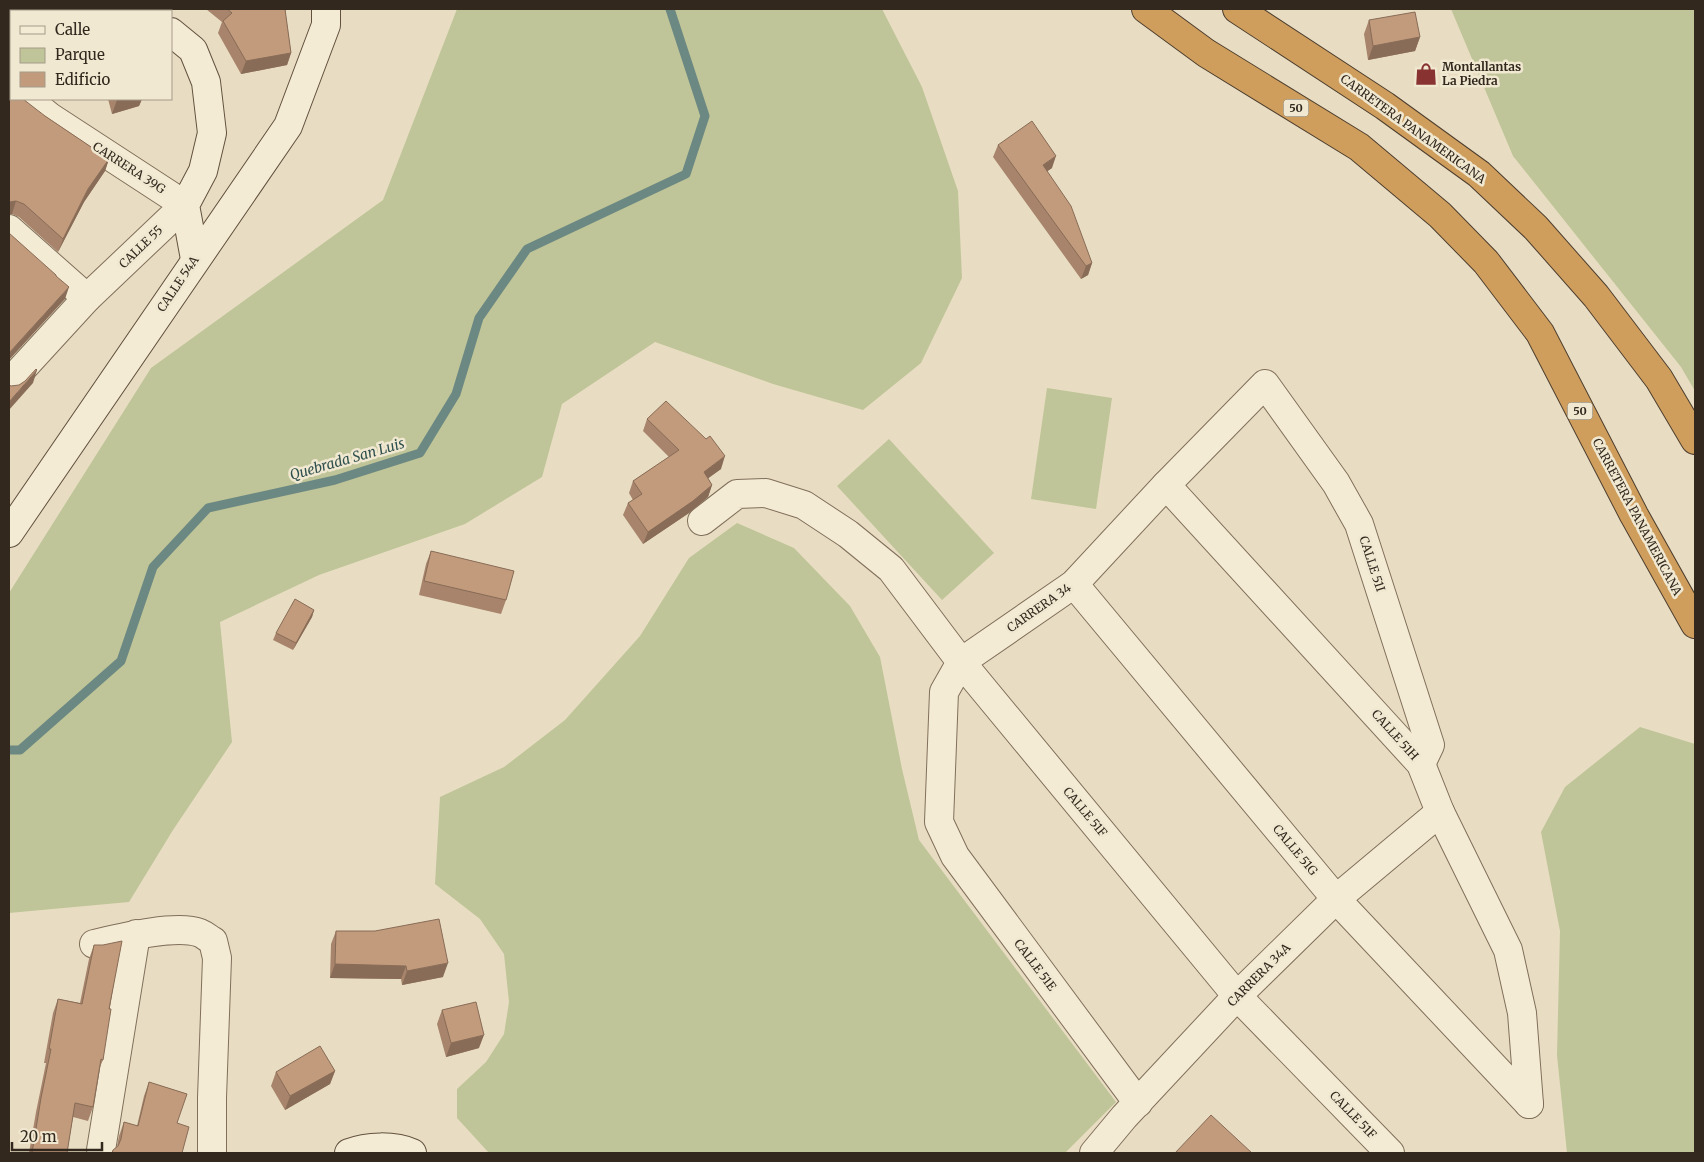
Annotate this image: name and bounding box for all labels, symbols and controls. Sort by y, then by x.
legend [10,10,172,100]
text: Calle [55,20,90,39]
text: Parque [55,45,105,64]
place label: Montallantas La Piedra [1442,59,1521,88]
shop icon: Montallantas La Piedra [1413,61,1439,87]
text: Edificio [55,70,111,89]
street label: CARRETERA PANAMERICANA [1338,71,1489,187]
road number: 50 [1284,100,1308,116]
street label: CARRERA 39G [90,139,169,197]
street label: CALLE 55 [116,222,166,271]
street label: CALLE 54A [153,253,202,314]
road number: 50 [1568,402,1592,420]
water label: Quebrada San Luis [288,434,407,484]
street label: CARRETERA PANAMERICANA [1590,436,1686,598]
street label: CALLE 51I [1356,534,1389,594]
street label: CARRERA 34 [1004,580,1074,635]
street label: CALLE 51H [1369,706,1422,763]
street label: CALLE 51F [1060,784,1111,840]
street label: CALLE 51G [1270,821,1321,878]
street label: CALLE 51E [1011,936,1060,994]
street label: CARRERA 34A [1224,940,1294,1009]
street label: CALLE 51F [1327,1088,1380,1142]
scale bar [12,1120,102,1152]
text: 20 m [20,1127,57,1146]

